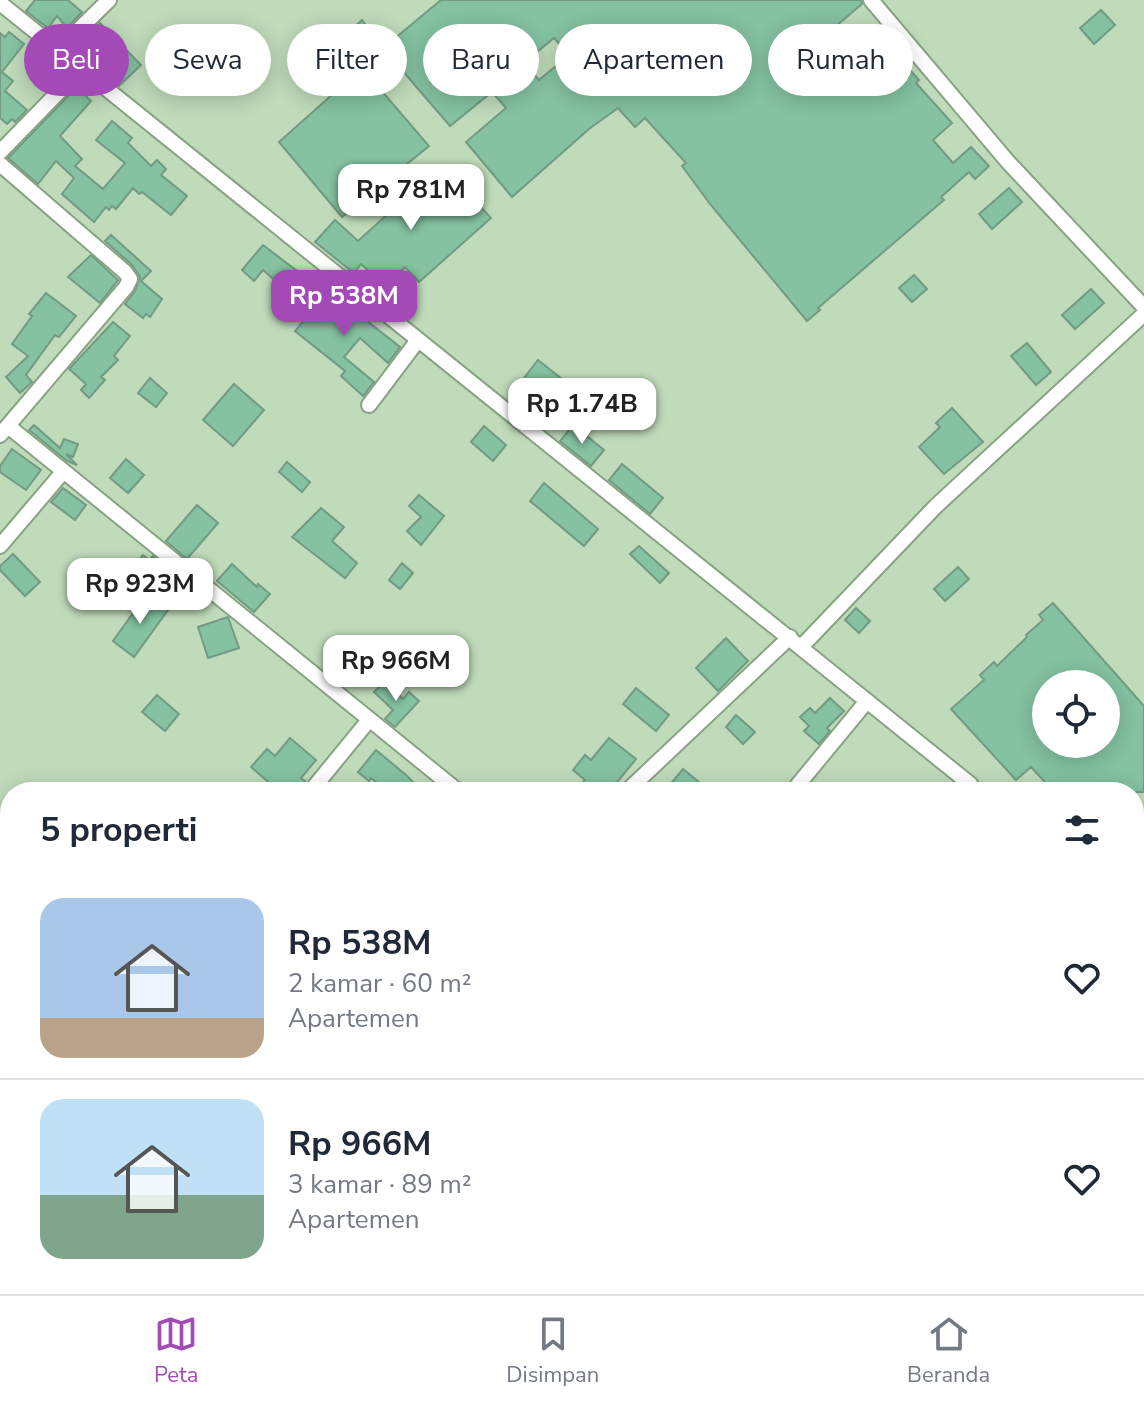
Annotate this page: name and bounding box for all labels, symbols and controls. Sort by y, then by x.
chip: Beli [24,24,129,96]
chip: Sewa [145,24,271,96]
chip: Filter [287,24,407,96]
chip: Baru [423,24,539,96]
chip: Apartemen [555,24,752,96]
chip: Rumah [768,24,913,96]
pin: Rp 781M [337,164,485,232]
text: Rp 781M [356,172,466,207]
pin: Rp 538M [270,270,418,338]
text: Rp 538M [289,278,399,313]
pin: Rp 1.74B [499,378,665,446]
text: Rp 1.74B [526,386,638,421]
pin: Rp 923M [66,558,214,626]
text: Rp 923M [85,566,195,601]
pin: Rp 966M [322,635,470,703]
text: Rp 966M [341,643,451,678]
map controls [1032,670,1120,758]
button: locate [1032,670,1120,758]
text: 5 properti [40,807,197,853]
icon: filters [1060,808,1104,852]
text: Rp 538M [288,920,432,966]
icon: home [104,930,200,1026]
icon: heart [1060,956,1104,1000]
text: 2 kamar · 60 m² [288,966,472,1001]
text: Apartemen [288,1001,420,1036]
text: Rp 966M [288,1121,432,1167]
icon: home [104,1131,200,1227]
icon: heart [1060,1157,1104,1201]
text: 3 kamar · 89 m² [288,1167,472,1202]
text: Apartemen [288,1202,420,1237]
tab: Peta [154,1312,198,1390]
tab: Disimpan [506,1312,599,1390]
tab: Beranda [907,1312,990,1390]

